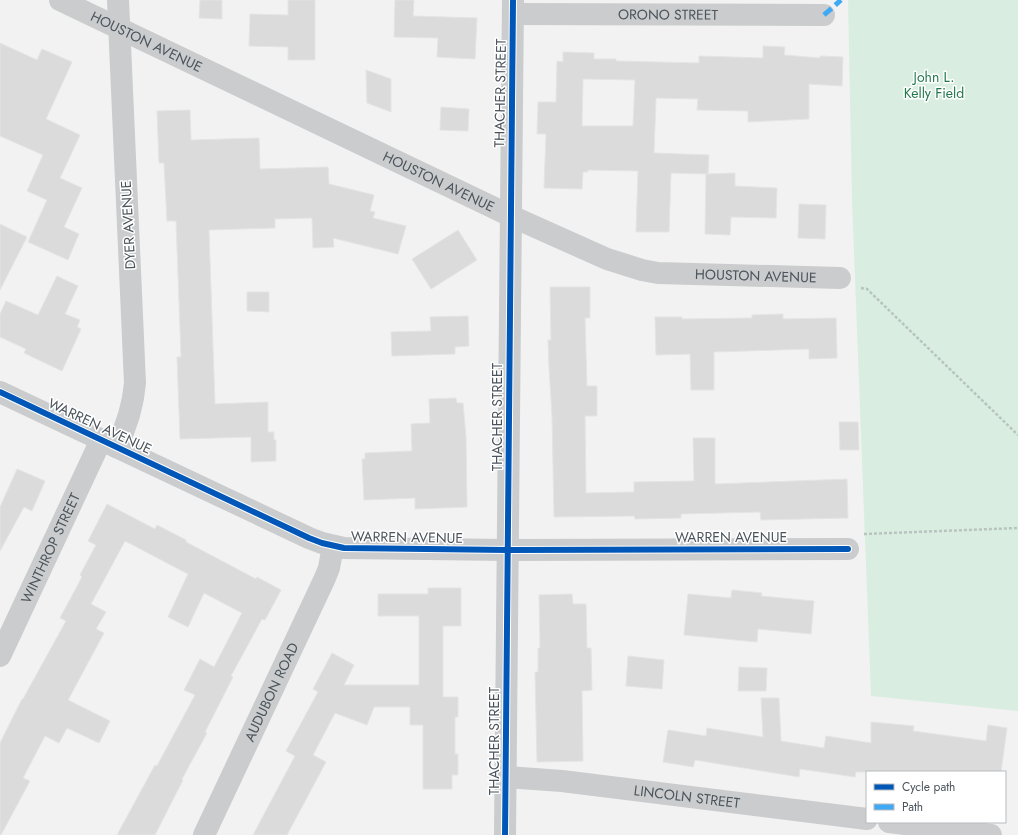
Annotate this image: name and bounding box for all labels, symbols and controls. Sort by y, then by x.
street label: ORONO STREET [618,4,719,25]
street label: HOUSTON AVENUE [87,6,206,77]
street label: THACHER STREET [489,38,511,147]
park label: John L. Kelly Field [904,67,964,103]
street label: HOUSTON AVENUE [380,146,498,217]
street label: DYER AVENUE [116,180,140,270]
street label: HOUSTON AVENUE [695,264,817,287]
street label: THACHER STREET [487,362,507,471]
street label: WARREN AVENUE [45,393,155,459]
street label: WINTHROP STREET [16,489,85,607]
street label: WARREN AVENUE [351,526,463,548]
street label: WARREN AVENUE [675,527,787,547]
street label: AUDUBON ROAD [239,639,303,745]
street label: THACHER STREET [484,686,504,795]
legend [866,771,1006,823]
text: Cycle path [902,778,955,796]
street label: LINCOLN STREET [633,780,742,813]
text: Path [902,798,923,816]

